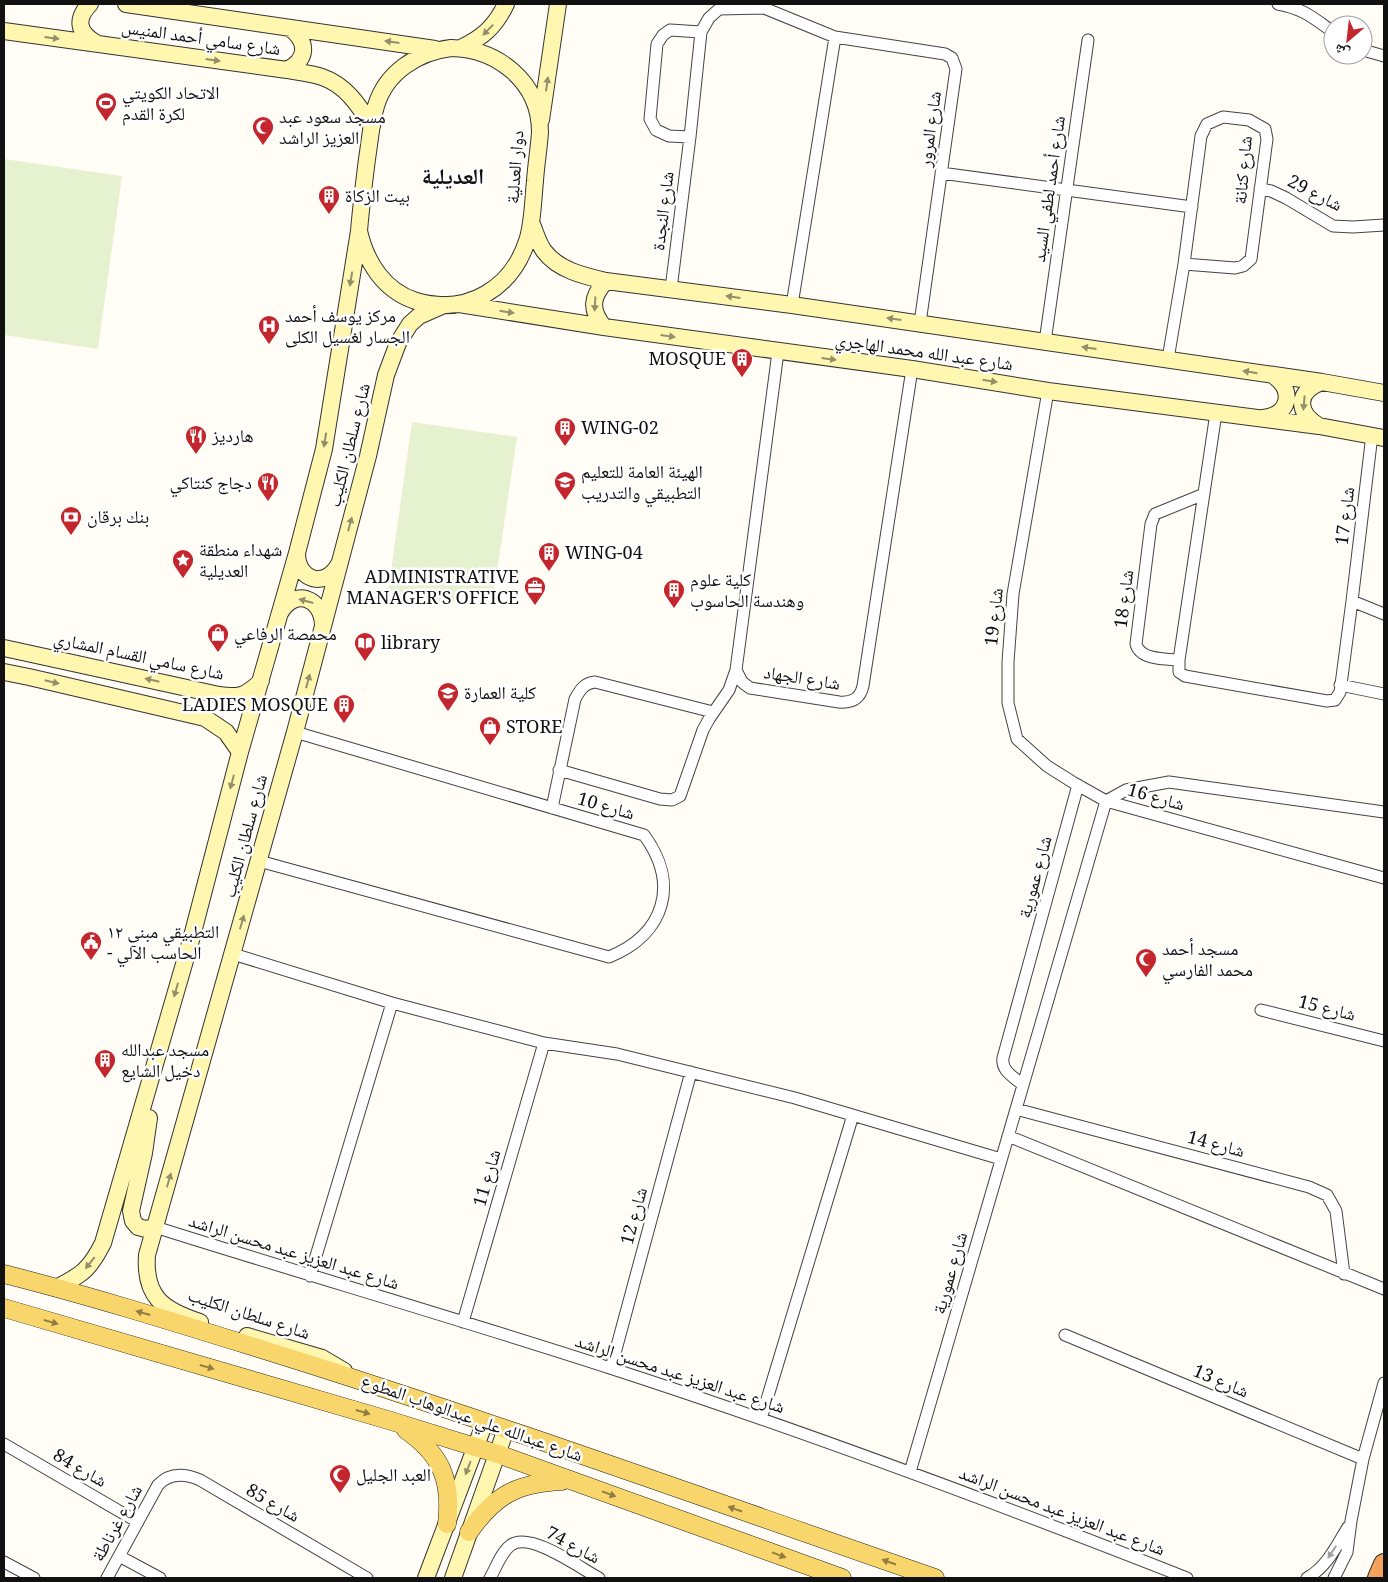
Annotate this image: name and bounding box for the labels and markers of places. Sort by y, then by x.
place label: الاتحاد الكويتي لكرة القدم [122,80,220,131]
sports icon: الاتحاد الكويتي لكرة القدم [94,91,118,122]
place label: مسجد سعود عبد العزيز الراشد [279,104,386,155]
mosque icon: مسجد سعود عبد العزيز الراشد [251,115,275,146]
place label: بيت الزكاة [345,183,410,213]
building icon: بيت الزكاة [317,184,341,215]
place label: مركز يوسف أحمد الجسار لغسيل الكلى [285,303,410,354]
hospital icon: مركز يوسف أحمد الجسار لغسيل الكلى [257,314,281,345]
place label: MOSQUE [648,346,726,376]
building icon: MOSQUE [730,347,754,378]
place label: WING-02 [581,415,659,445]
building icon: WING-02 [553,416,577,447]
place label: هارديز [211,423,254,453]
restaurant icon: هارديز [184,424,208,455]
place label: الهيئة العامة للتعليم التطبيقي والتدريب [581,459,703,510]
place label: دجاج كنتاكي [170,470,252,500]
school or university icon: الهيئة العامة للتعليم التطبيقي والتدريب [553,470,577,501]
restaurant icon: دجاج كنتاكي [256,471,280,502]
place label: بنك برقان [87,504,149,534]
bank icon: بنك برقان [59,505,83,536]
place label: شهداء منطقة العديلية [199,537,282,588]
place label: WING-04 [565,540,643,570]
building icon: WING-04 [537,541,561,572]
place icon: شهداء منطقة العديلية [171,548,195,579]
place label: ADMINISTRATIVE MANAGER'S OFFICE [346,564,519,615]
place label: كلية علوم وهندسة الحاسوب [690,567,804,618]
office icon: ADMINISTRATIVE MANAGER'S OFFICE [523,575,547,606]
building icon: كلية علوم وهندسة الحاسوب [662,578,686,609]
place label: محمصة الرفاعي [234,621,337,651]
shop icon: محمصة الرفاعي [206,622,230,653]
place label: library [381,630,441,660]
library icon: library [353,631,377,662]
place label: كلية العمارة [464,680,537,710]
school or university icon: كلية العمارة [436,681,460,712]
place label: LADIES MOSQUE [182,692,328,722]
building icon: LADIES MOSQUE [332,693,356,724]
place label: STORE [506,714,562,744]
shop icon: STORE [478,715,502,746]
place label: التطبيقي مبنى ١٢ - الحاسب الآلي [107,919,219,970]
public building icon: التطبيقي مبنى ١٢ - الحاسب الآلي [79,930,103,961]
place label: مسجد أحمد محمد الفارسي [1162,936,1253,987]
mosque icon: مسجد أحمد محمد الفارسي [1134,947,1158,978]
place label: مسجد عبدالله دخيل الشايع [121,1037,209,1088]
building icon: مسجد عبدالله دخيل الشايع [93,1048,117,1079]
place label: العبد الجليل [356,1462,431,1492]
mosque icon: العبد الجليل [328,1463,352,1494]

